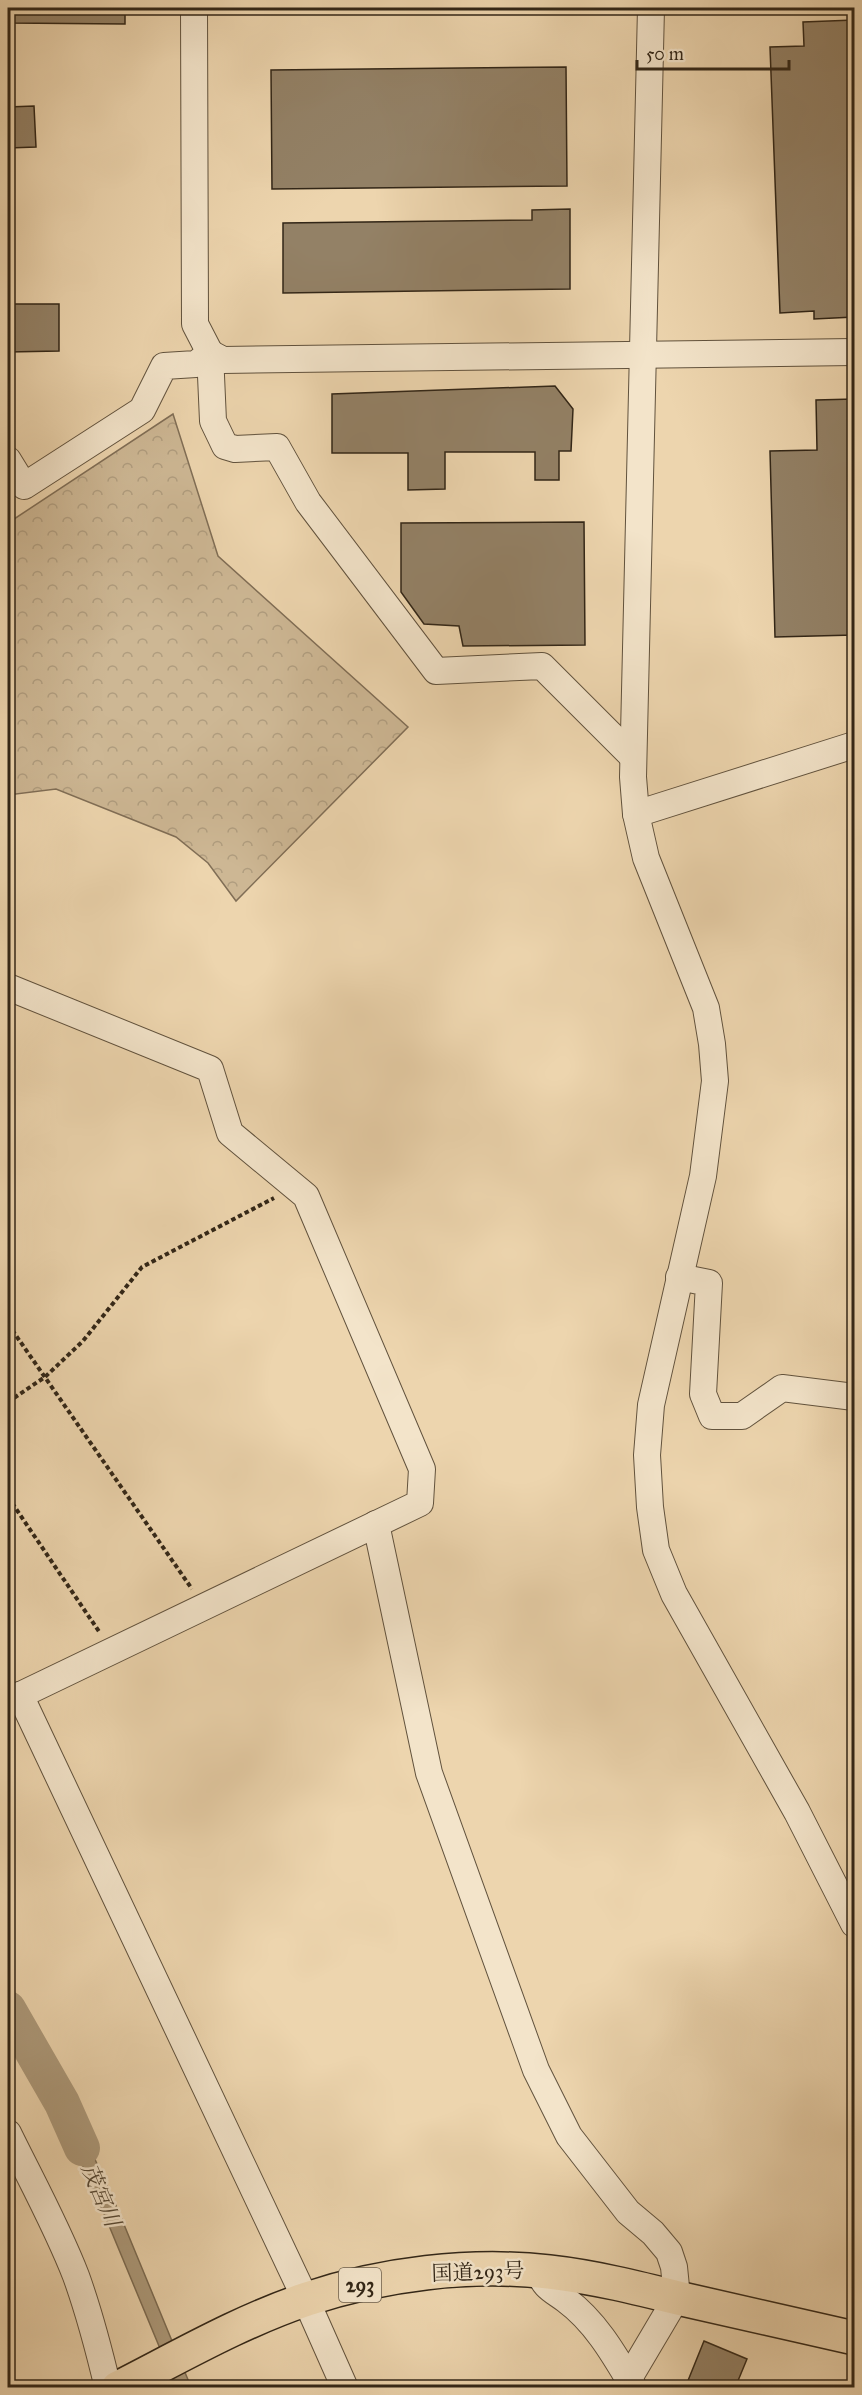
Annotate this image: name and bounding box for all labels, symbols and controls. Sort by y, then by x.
scale bar [637,33,788,71]
text: 50 m [646,43,684,65]
water label: 茂宮川 [76,2159,127,2232]
street label: 国道293号 [431,2257,525,2287]
road number: 293 [339,2268,381,2302]

